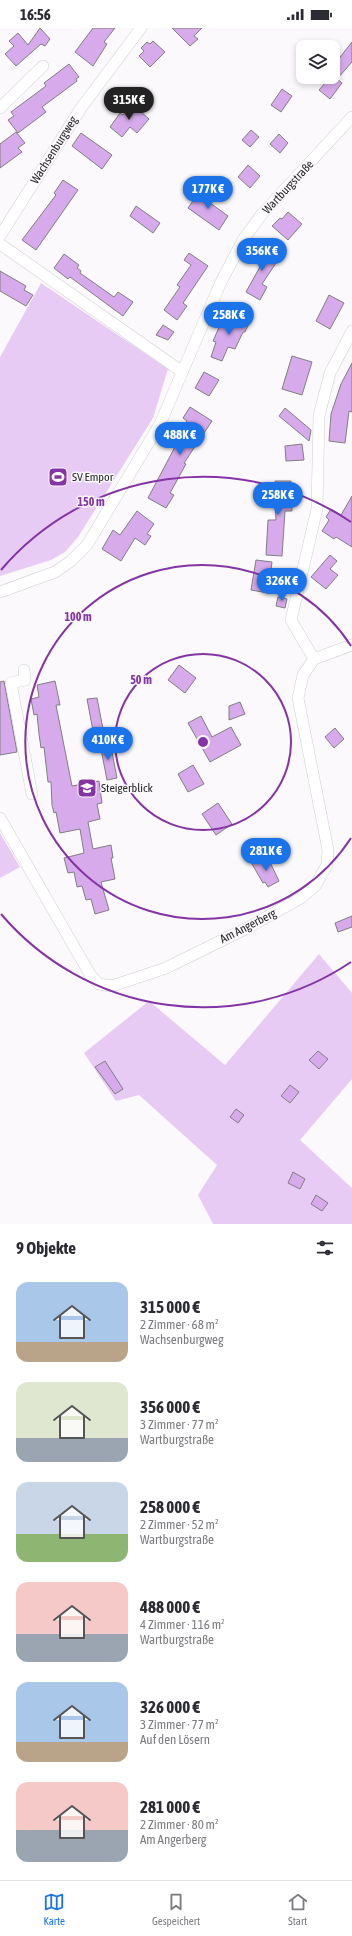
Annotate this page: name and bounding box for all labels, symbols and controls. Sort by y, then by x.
text: 16:56 [20,6,51,23]
map controls [296,40,340,84]
button: layers [296,40,340,84]
pin: 315K € [96,87,162,121]
text: 315K € [113,92,145,107]
street label: Wachsenburgweg [28,113,81,186]
street label: Wartburgstraße [260,157,316,217]
pin: 177K € [175,176,241,210]
text: 177K € [192,181,224,196]
pin: 356K € [229,238,295,272]
text: 356K € [246,243,278,258]
pin: 258K € [196,302,262,336]
text: 258K € [213,307,245,322]
pin: 488K € [147,422,213,456]
text: 488K € [164,427,196,442]
sports icon: SV Empor [47,466,69,488]
place label: SV Empor [72,470,114,484]
pin: 258K € [245,482,311,516]
text: 258K € [262,487,294,502]
text: 150 m [77,495,105,509]
pin: 326K € [249,568,315,602]
text: 326K € [266,573,298,588]
text: 100 m [64,610,92,624]
text: 50 m [130,673,152,687]
pin: 410K € [75,727,141,761]
text: 410K € [92,732,124,747]
centre of rings [196,735,210,749]
school or university icon: Steigerblick [76,777,98,799]
place label: Steigerblick [101,781,154,795]
pin: 281K € [233,838,299,872]
text: 281K € [250,843,282,858]
street label: Am Angerberg [218,905,279,946]
icon: filters [314,1237,336,1259]
text: 9 Objekte [16,1238,76,1258]
text: 315 000 € [140,1297,200,1317]
icon: home [48,1298,96,1346]
text: 2 Zimmer · 68 m² [140,1317,219,1332]
text: Wachsenburgweg [140,1332,224,1347]
text: 356 000 € [140,1397,200,1417]
icon: home [48,1398,96,1446]
text: 3 Zimmer · 77 m² [140,1417,219,1432]
text: Wartburgstraße [140,1432,214,1447]
text: 258 000 € [140,1497,200,1517]
icon: home [48,1498,96,1546]
text: 2 Zimmer · 52 m² [140,1517,219,1532]
text: Wartburgstraße [140,1532,214,1547]
text: 488 000 € [140,1597,200,1617]
icon: home [48,1598,96,1646]
text: 4 Zimmer · 116 m² [140,1617,225,1632]
text: Wartburgstraße [140,1632,214,1647]
text: 326 000 € [140,1697,200,1717]
icon: home [48,1698,96,1746]
text: 3 Zimmer · 77 m² [140,1717,219,1732]
text: Auf den Lösern [140,1732,210,1747]
text: 281 000 € [140,1797,200,1817]
icon: home [48,1798,96,1846]
text: 2 Zimmer · 80 m² [140,1817,219,1832]
text: Am Angerberg [140,1832,206,1847]
tab: Karte [43,1891,65,1927]
tab: Gespeichert [152,1891,200,1927]
tab: Start [287,1891,309,1927]

